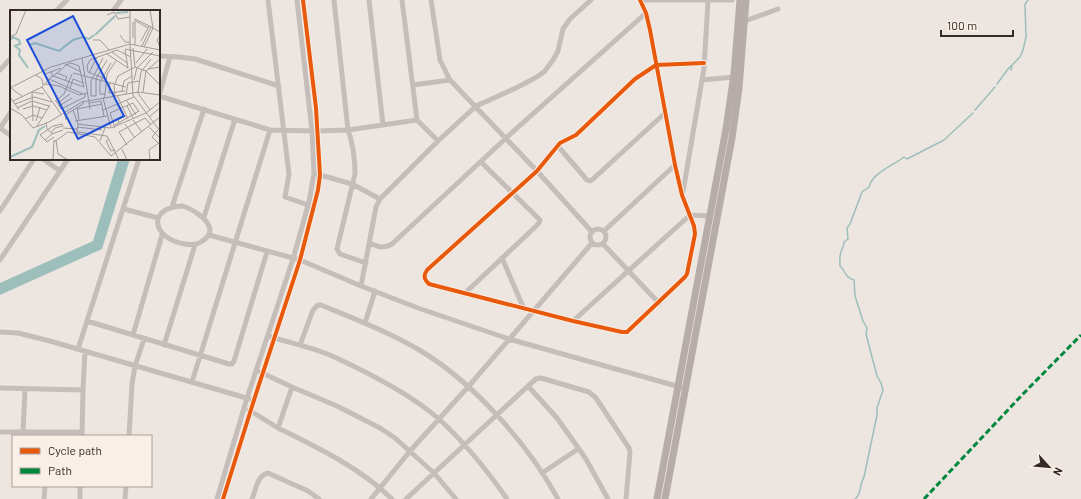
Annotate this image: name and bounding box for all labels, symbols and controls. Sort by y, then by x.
inset map [10,10,160,160]
scale bar [941,12,1013,38]
text: 100 m [947,18,977,32]
legend [12,435,152,487]
text: Cycle path [48,443,102,457]
north arrow [1029,447,1069,487]
text: Path [48,463,72,477]
text: N [1051,466,1066,478]

